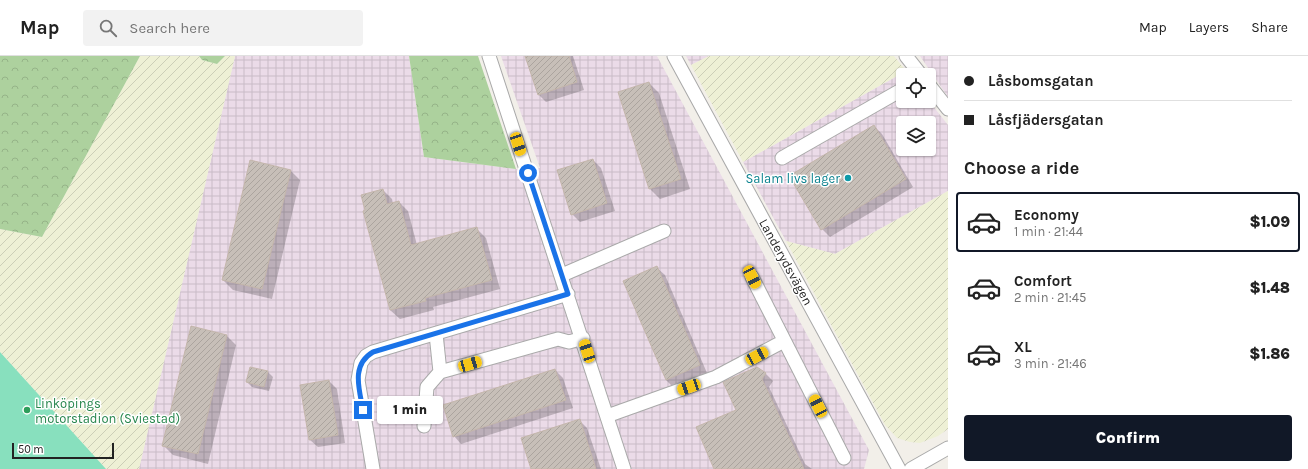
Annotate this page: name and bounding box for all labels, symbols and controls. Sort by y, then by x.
search box [83,10,363,46]
text: Map [20,17,59,39]
icon: search [97,17,119,39]
text: Search here [129,19,210,37]
text: Map [1139,19,1167,36]
text: Layers [1189,19,1229,36]
text: Share [1251,19,1288,36]
map controls [896,68,936,156]
button: locate [896,68,936,108]
text: Låsbomsgatan [988,72,1094,90]
text: Låsfjädersgatan [988,111,1104,129]
button: layers [896,116,936,156]
car [509,131,527,157]
text: Choose a ride [964,157,1079,179]
route start [519,164,537,182]
place label: Salam livs lager [745,171,840,186]
marker: Salam livs lager [843,173,853,183]
icon: car [966,204,1002,240]
text: Economy [1014,206,1079,224]
text: $1.09 [1249,213,1290,231]
street label: Landerydsvägen [756,216,816,308]
text: 1 min · 21:44 [1014,224,1083,239]
car [741,264,763,290]
icon: car [966,270,1002,306]
text: Comfort [1014,272,1072,290]
text: $1.48 [1249,279,1290,297]
text: 2 min · 21:45 [1014,290,1086,305]
icon: car [966,336,1002,372]
car [578,338,596,364]
text: XL [1014,338,1032,356]
car [744,345,770,367]
text: $1.86 [1249,345,1290,363]
car [457,355,483,373]
text: 3 min · 21:46 [1014,356,1087,371]
car [676,377,702,397]
car [807,393,829,419]
place label: Linköpings motorstadion (Sviestad) [35,396,180,426]
callout: 1 min [377,396,443,424]
route end [354,401,372,419]
text: 1 min [393,402,427,417]
marker: Linköpings motorstadion (Sviestad) [22,405,32,415]
button: Confirm [964,415,1292,461]
scale bar [12,441,114,460]
text: 50 m [18,443,44,456]

